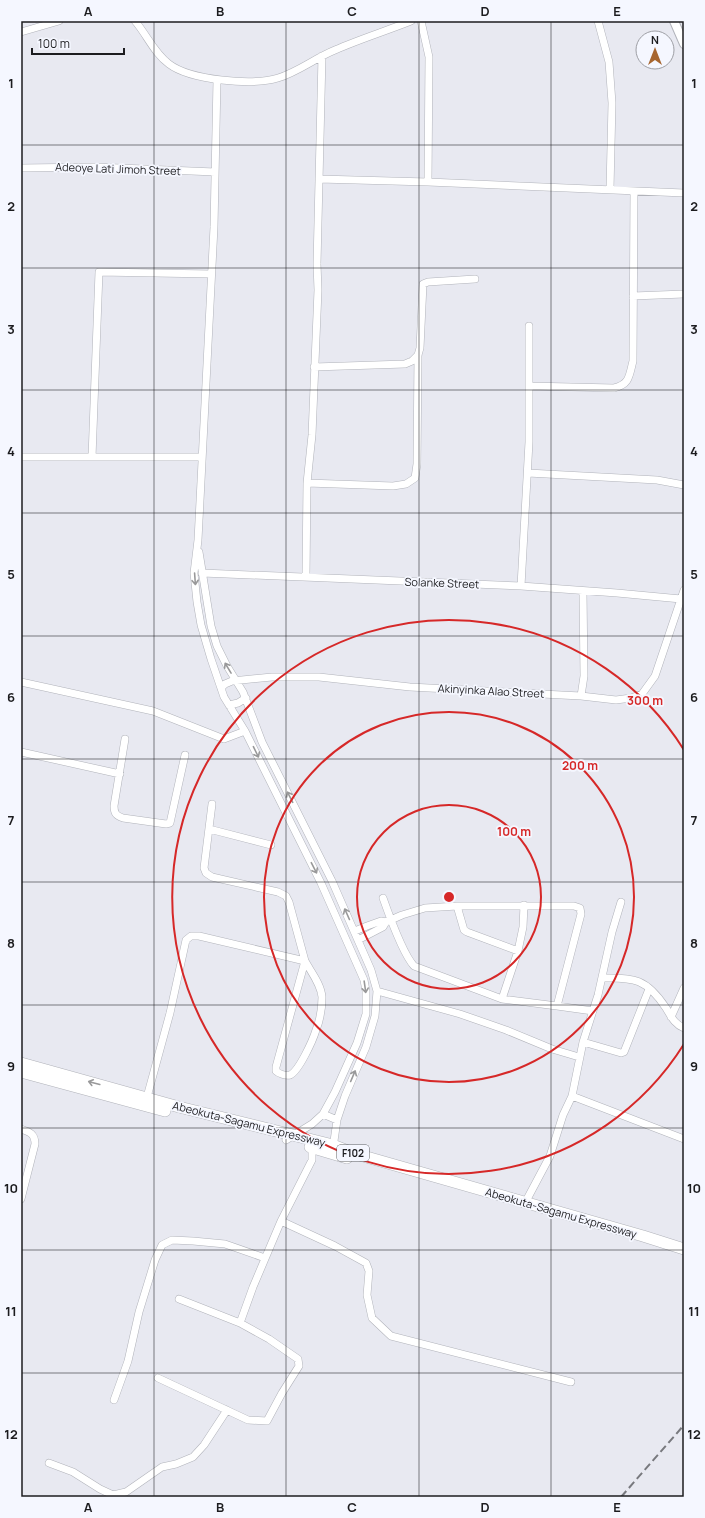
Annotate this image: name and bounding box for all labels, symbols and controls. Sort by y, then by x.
text: A [84,2,93,20]
text: B [216,2,224,20]
text: C [347,2,357,20]
text: D [480,2,490,20]
text: E [613,2,621,20]
scale bar [32,30,124,56]
north arrow [635,30,675,70]
text: N [651,32,659,47]
text: 100 m [38,35,70,52]
text: 1 [8,74,14,92]
text: 1 [691,74,697,92]
street label: Adeoye Lati Jimoh Street [55,159,181,178]
text: 2 [7,197,15,215]
text: 2 [690,197,698,215]
text: 3 [7,320,15,338]
text: 3 [690,320,698,338]
text: 4 [7,442,15,460]
text: 4 [690,442,698,460]
text: 5 [7,565,15,583]
text: 5 [690,565,698,583]
one-way arrow [191,572,199,585]
street label: Solanke Street [404,574,480,591]
one-way arrow [224,662,232,674]
street label: Akinyinka Alao Street [437,680,545,701]
text: 6 [7,688,15,706]
text: 6 [690,688,698,706]
text: 300 m [627,692,663,709]
one-way arrow [253,746,260,758]
text: 200 m [562,757,598,774]
one-way arrow [286,792,293,804]
text: 7 [8,811,15,829]
text: 7 [691,811,698,829]
text: 100 m [497,823,531,840]
one-way arrow [311,862,318,874]
centre of rings [442,890,456,904]
one-way arrow [343,908,350,920]
text: 8 [7,934,15,952]
text: 8 [690,934,698,952]
one-way arrow [361,981,369,994]
text: 9 [7,1057,15,1075]
text: 9 [690,1057,698,1075]
one-way arrow [349,1071,357,1083]
one-way arrow [88,1079,101,1086]
street label: Abeokuta-Sagamu Expressway [171,1097,327,1150]
road number: F102 [337,1145,369,1161]
text: 10 [4,1179,18,1197]
text: 10 [687,1179,701,1197]
street label: Abeokuta-Sagamu Expressway [484,1184,639,1241]
text: 11 [5,1302,17,1320]
text: 11 [688,1302,700,1320]
text: 12 [4,1425,18,1443]
text: 12 [687,1425,701,1443]
text: A [84,1498,93,1516]
text: B [216,1498,224,1516]
text: C [347,1498,357,1516]
text: D [480,1498,490,1516]
text: E [613,1498,621,1516]

